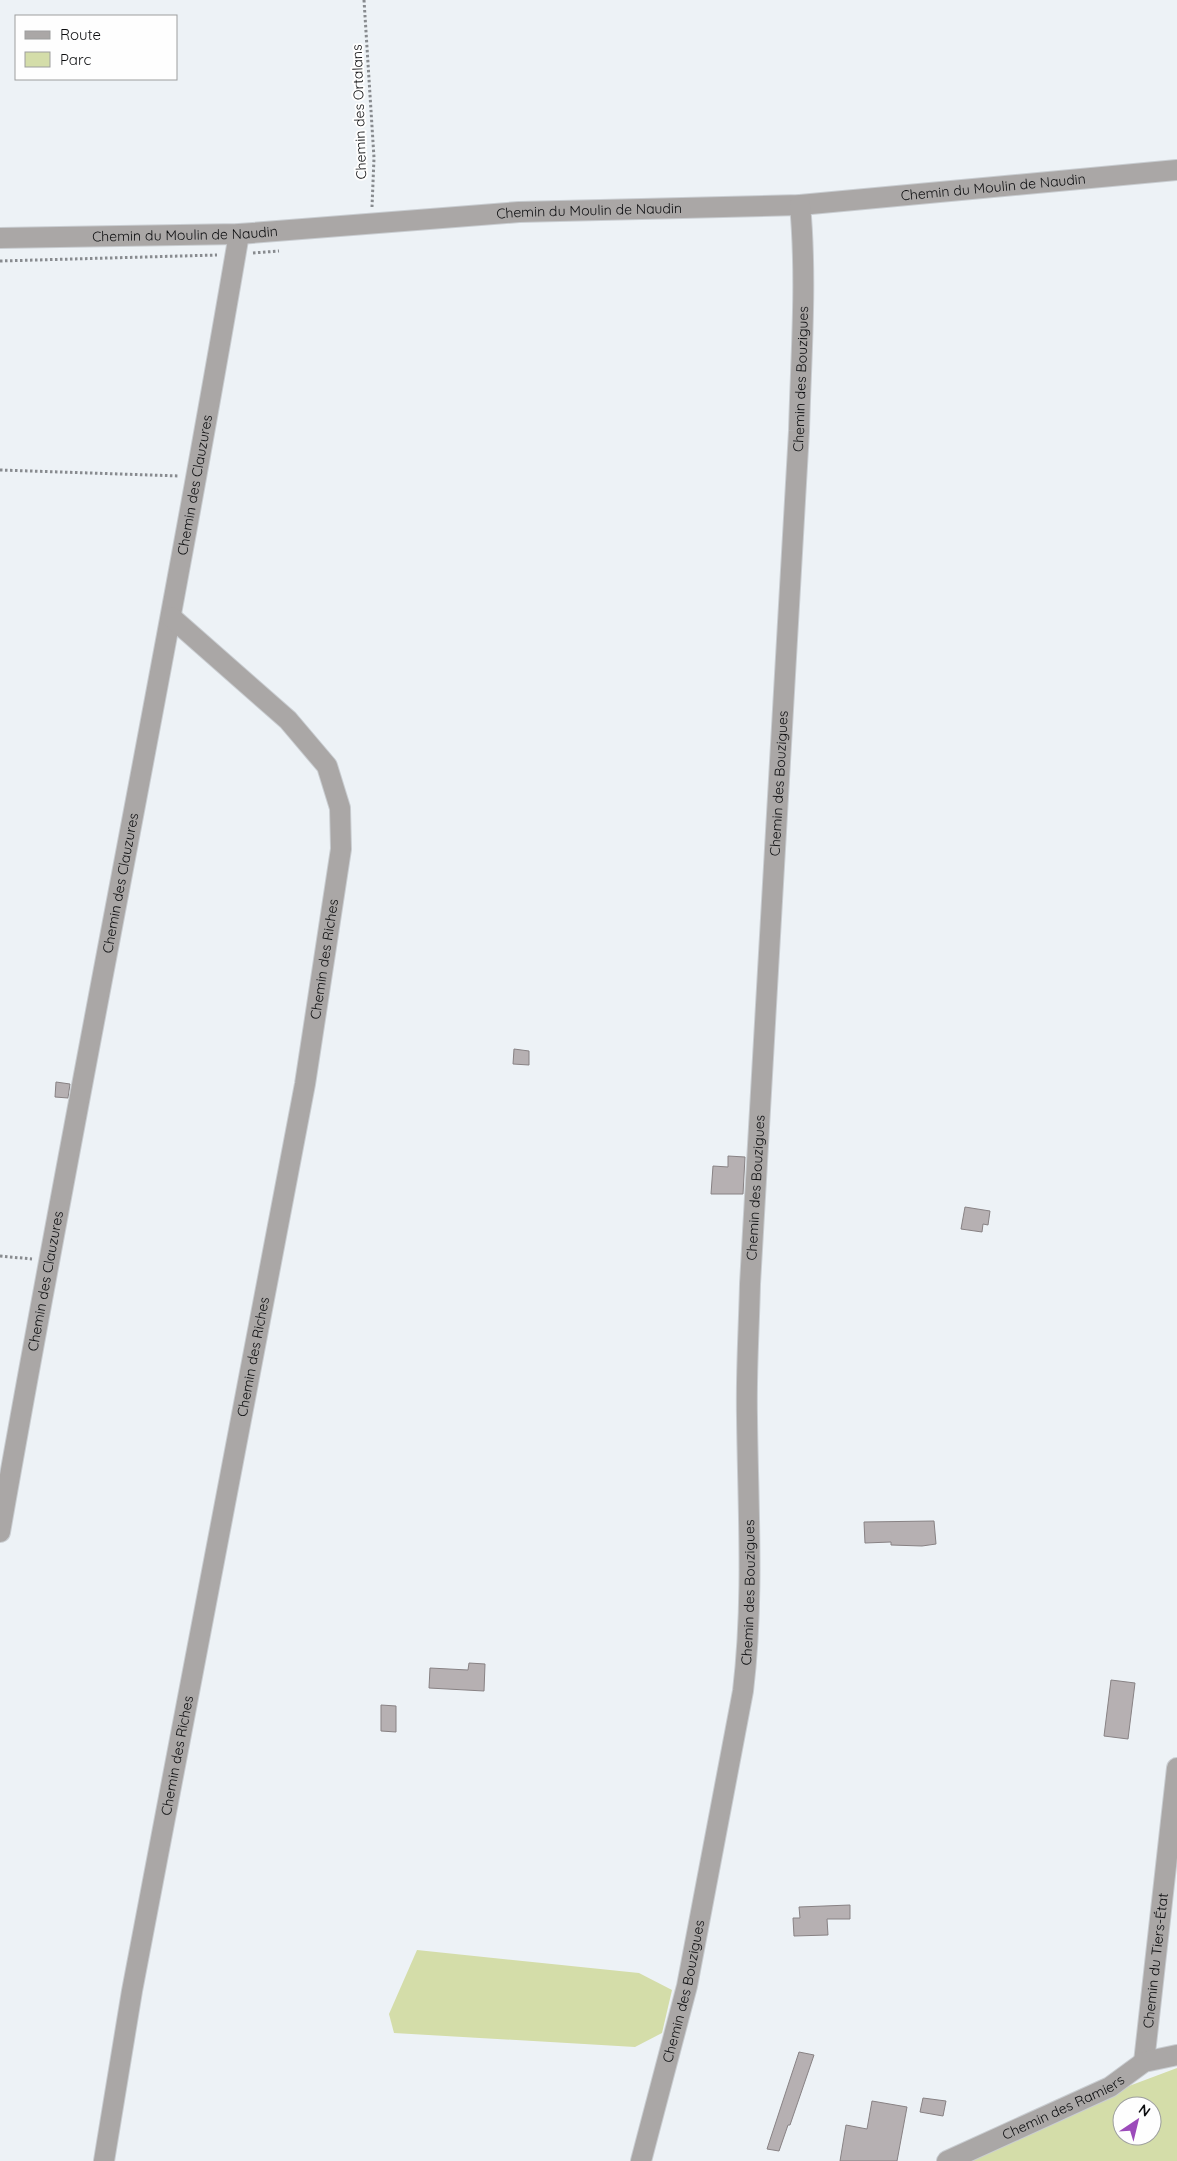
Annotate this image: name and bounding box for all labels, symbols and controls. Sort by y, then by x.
legend [15,15,178,80]
text: Route [60,25,101,44]
street label: Chemin des Ortalans [348,44,370,180]
text: Parc [60,50,91,69]
street label: Chemin du Moulin de Naudin [900,170,1087,205]
street label: Chemin du Moulin de Naudin [496,199,682,223]
street label: Chemin du Moulin de Naudin [92,222,278,245]
street label: Chemin des Bouzigues [789,306,812,452]
street label: Chemin des Clauzures [173,413,216,557]
street label: Chemin des Bouzigues [766,710,792,857]
street label: Chemin des Clauzures [98,811,142,955]
street label: Chemin des Riches [306,898,342,1021]
street label: Chemin des Bouzigues [742,1114,769,1261]
street label: Chemin des Clauzures [24,1209,67,1353]
street label: Chemin des Riches [233,1295,273,1418]
street label: Chemin des Bouzigues [737,1519,759,1666]
street label: Chemin des Riches [157,1694,197,1817]
street label: Chemin du Tiers-État [1139,1892,1172,2029]
street label: Chemin des Bouzigues [658,1918,708,2065]
street label: Chemin des Ramiers [999,2071,1128,2144]
north arrow [1112,2096,1162,2146]
text: N [1135,2100,1154,2121]

